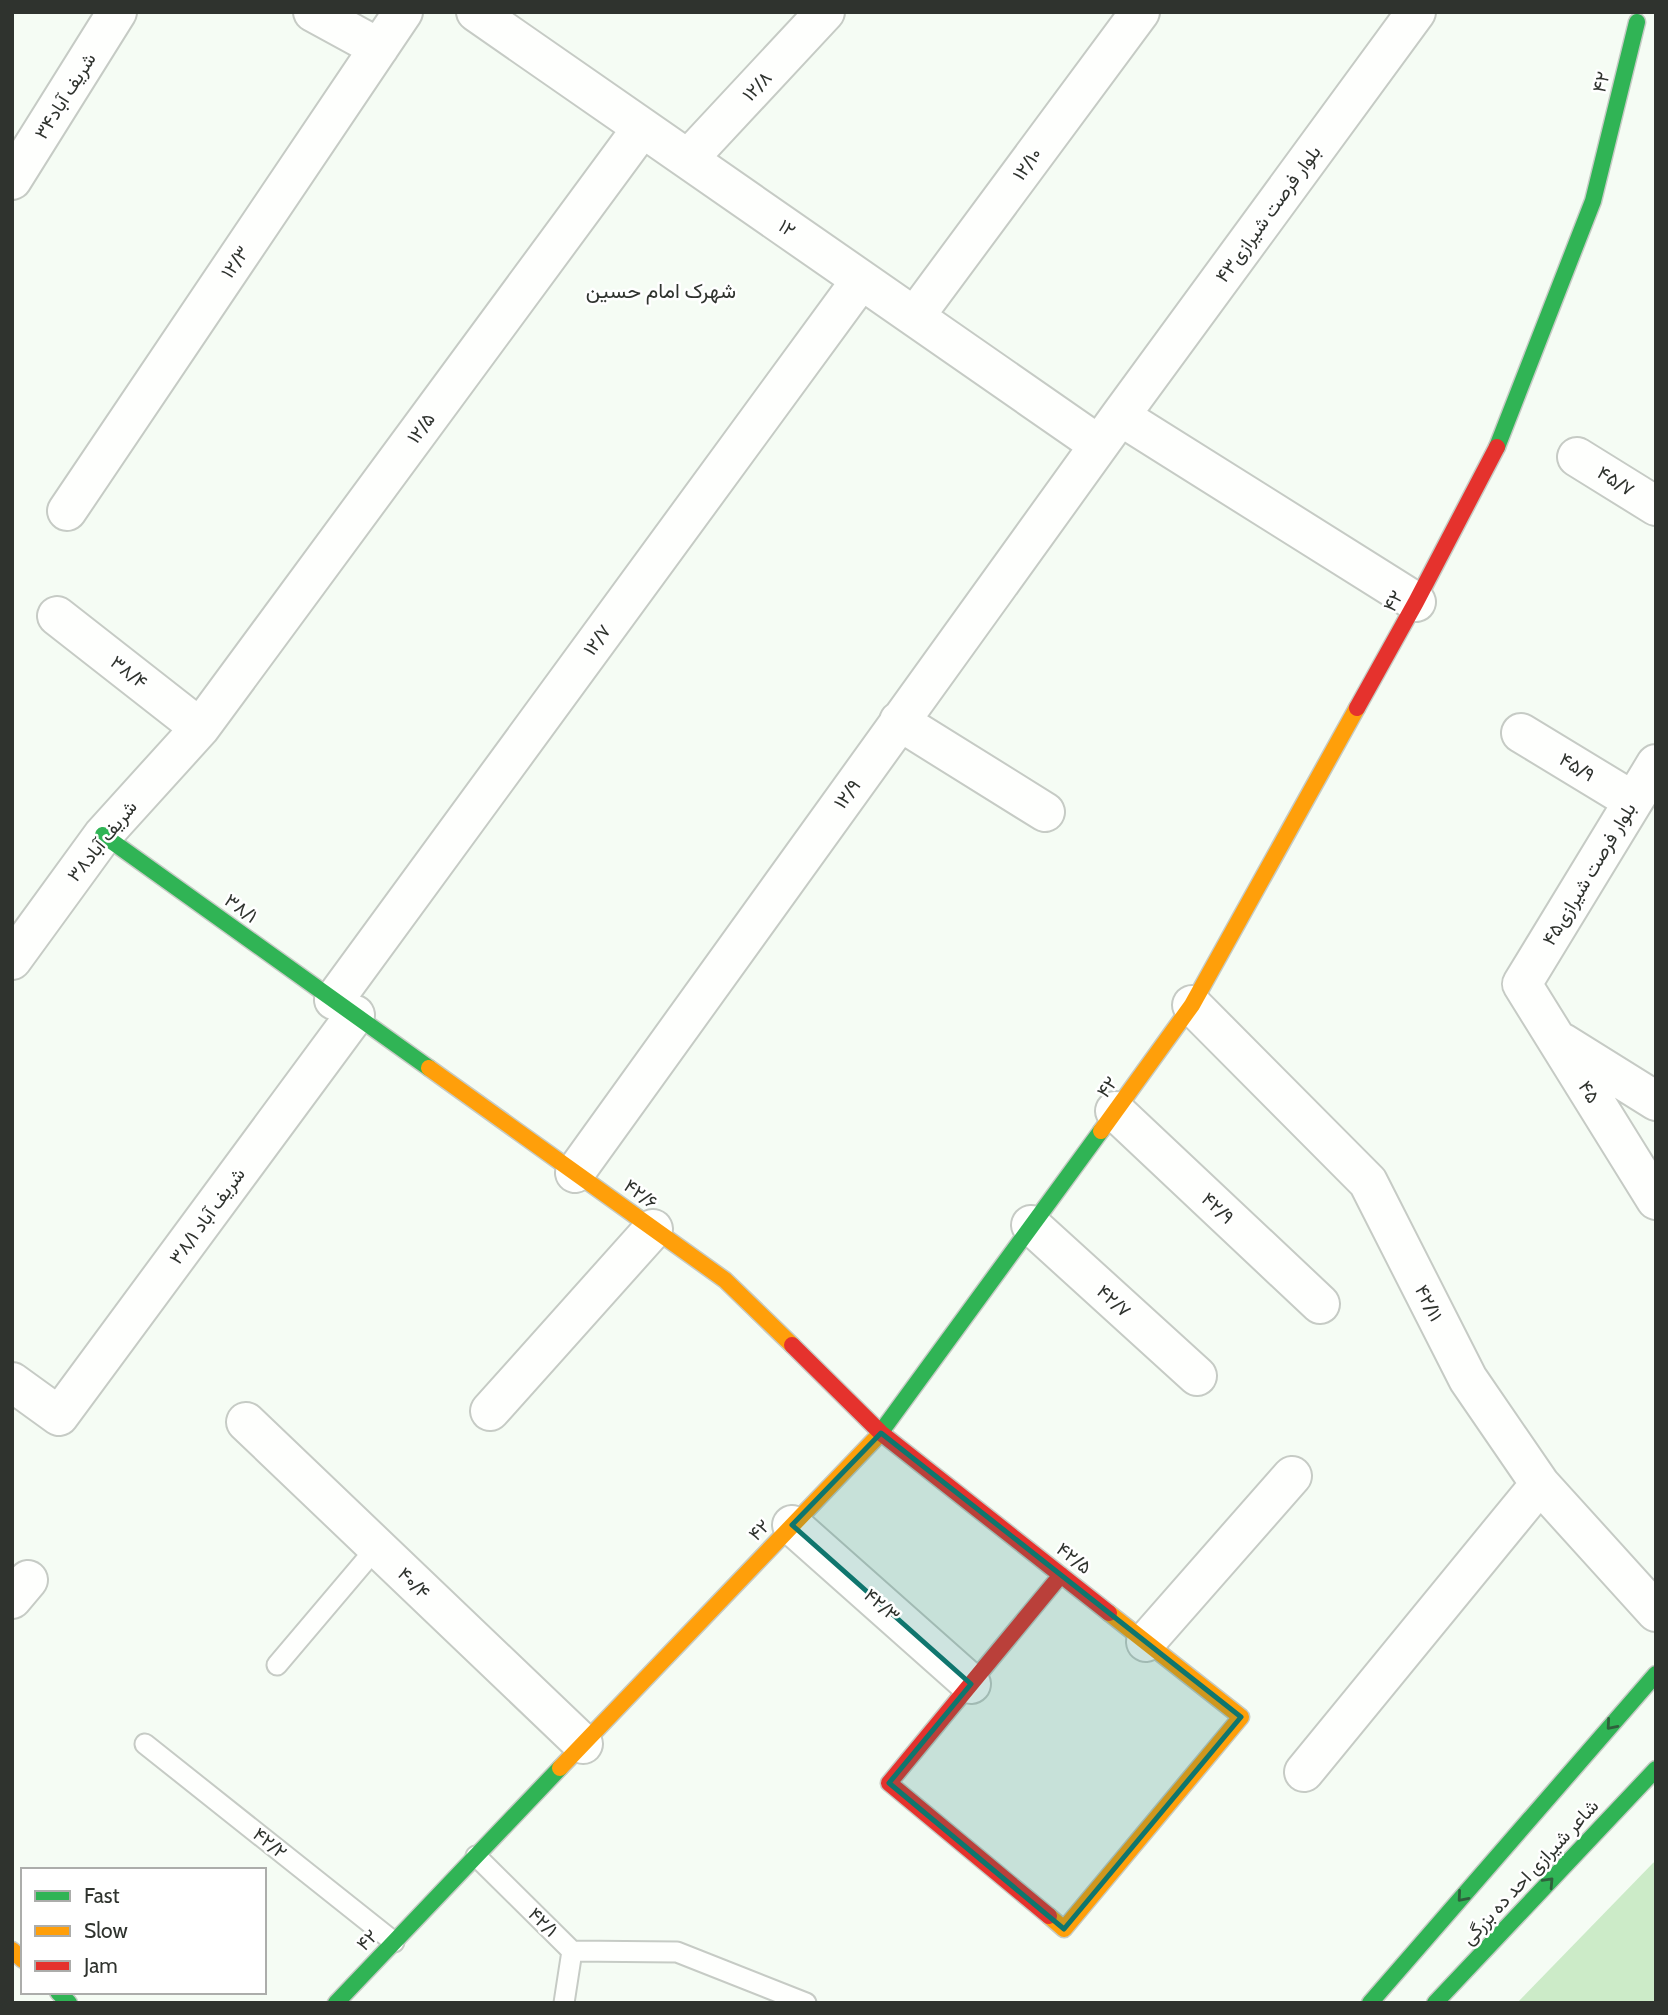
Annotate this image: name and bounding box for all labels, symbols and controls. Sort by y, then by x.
street label: شریف آباد۳۴ [29,49,101,143]
street label: ۱۲/۸ [737,66,777,106]
street label: ۴۲ [1587,69,1615,95]
street label: بلوار فرصت شیرازی۴۳ [1211,141,1325,287]
street label: ۱۲/۱۰ [1007,143,1047,185]
street label: ۱۲ [774,214,800,242]
street label: ۱۲/۳ [216,241,254,283]
district label: شهرک امام حسین [586,278,736,305]
street label: ۱۲/۵ [402,408,440,448]
street label: ۴۵/۷ [1593,461,1639,501]
street label: ۴۲ [1378,586,1408,616]
street label: ۱۲/۷ [578,620,616,660]
street label: ۳۸/۴ [106,650,152,694]
street label: ۴۵/۹ [1555,748,1599,786]
street label: ۱۲/۹ [829,775,865,813]
street label: شریف آباد۳۸ [62,796,142,886]
street label: بلوار فرصت شیرازی۴۵ [1537,798,1641,950]
street label: ۳۸/۱ [220,888,262,928]
street label: ۴۲ [1092,1072,1122,1102]
street label: ۴۵ [1573,1077,1605,1107]
street label: ۳۸/۱ شریف آباد [164,1163,250,1269]
street label: ۴۲/۶ [620,1174,662,1214]
street label: ۴۲/۹ [1197,1187,1239,1229]
street label: ۴۲/۷ [1092,1280,1136,1322]
street label: ۴۲/۱۱ [1410,1281,1448,1325]
street label: ۴۲ [743,1514,775,1545]
street label: ۴۲/۵ [1052,1537,1096,1579]
street label: ۴۰/۴ [393,1562,435,1604]
street label: ۴۲/۳ [860,1583,904,1627]
one-way arrow [1607,1717,1619,1730]
street label: شاعر شیرازی احد ده بزرگی [1457,1794,1603,1950]
street label: ۴۲/۲ [248,1822,292,1864]
legend [21,1868,266,1994]
one-way arrow [1541,1877,1553,1890]
text: Fast [84,1883,120,1908]
one-way arrow [1458,1889,1470,1902]
street label: ۴۲/۱ [523,1902,563,1942]
text: Slow [84,1918,128,1943]
street label: ۴۲ [351,1924,383,1955]
text: Jam [83,1953,118,1978]

